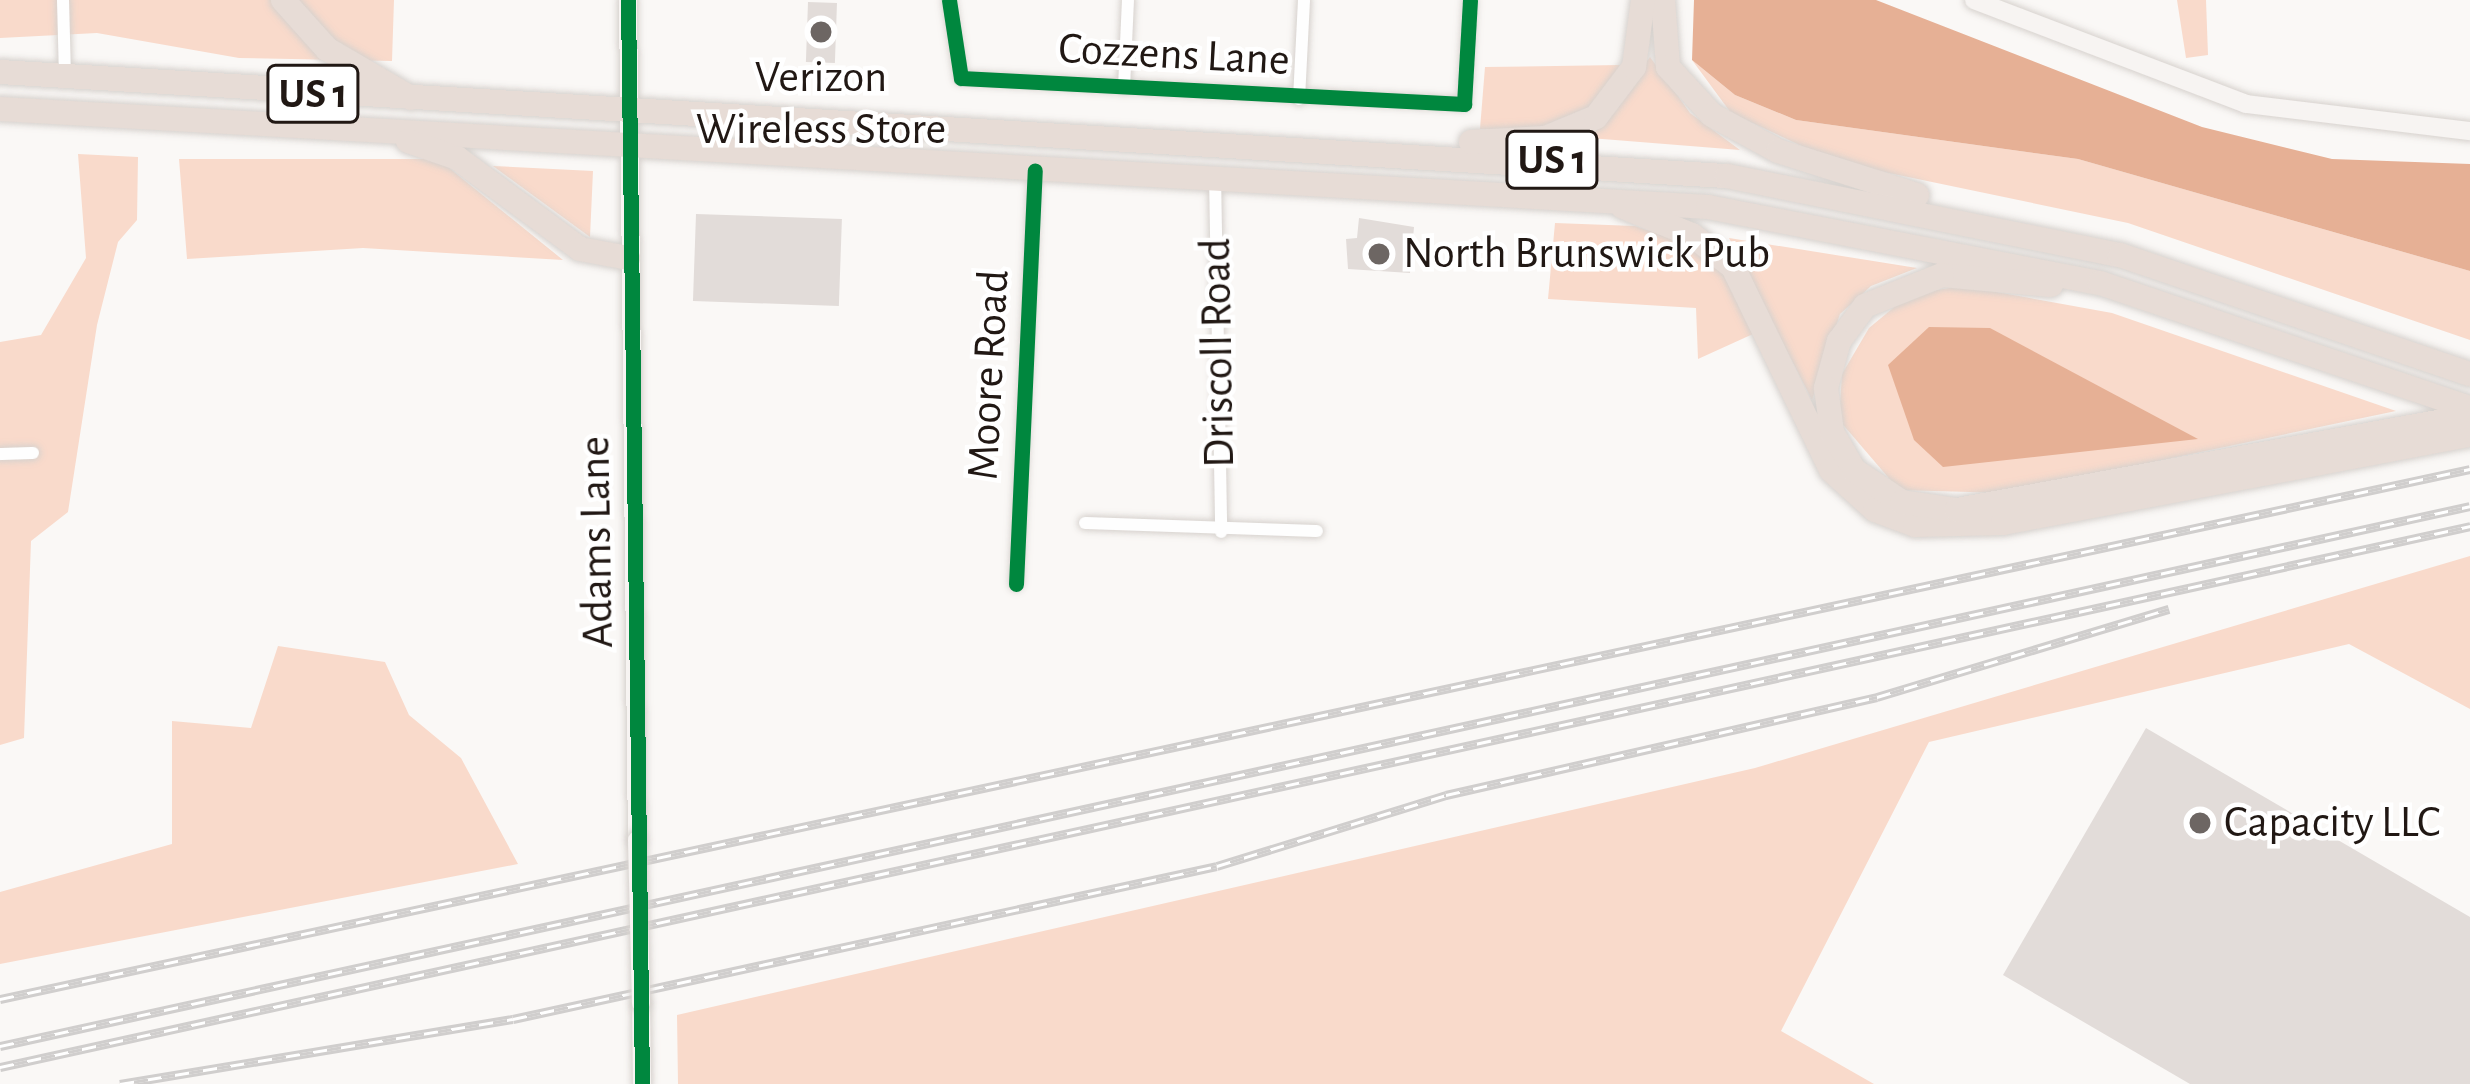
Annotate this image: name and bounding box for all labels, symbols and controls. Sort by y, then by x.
marker: Verizon Wireless Store [808,19,834,45]
street label: Cozzens Lane [1057,22,1291,88]
place label: Verizon Wireless Store [696,51,946,157]
road number: US 1 [265,58,361,130]
road number: US 1 [1504,124,1600,196]
place label: North Brunswick Pub [1403,227,1770,281]
street label: Driscoll Road [1189,238,1247,468]
marker: North Brunswick Pub [1366,241,1392,267]
street label: Moore Road [957,268,1021,482]
street label: Adams Lane [568,436,626,648]
place label: Capacity LLC [2224,796,2440,850]
marker: Capacity LLC [2187,810,2213,836]

